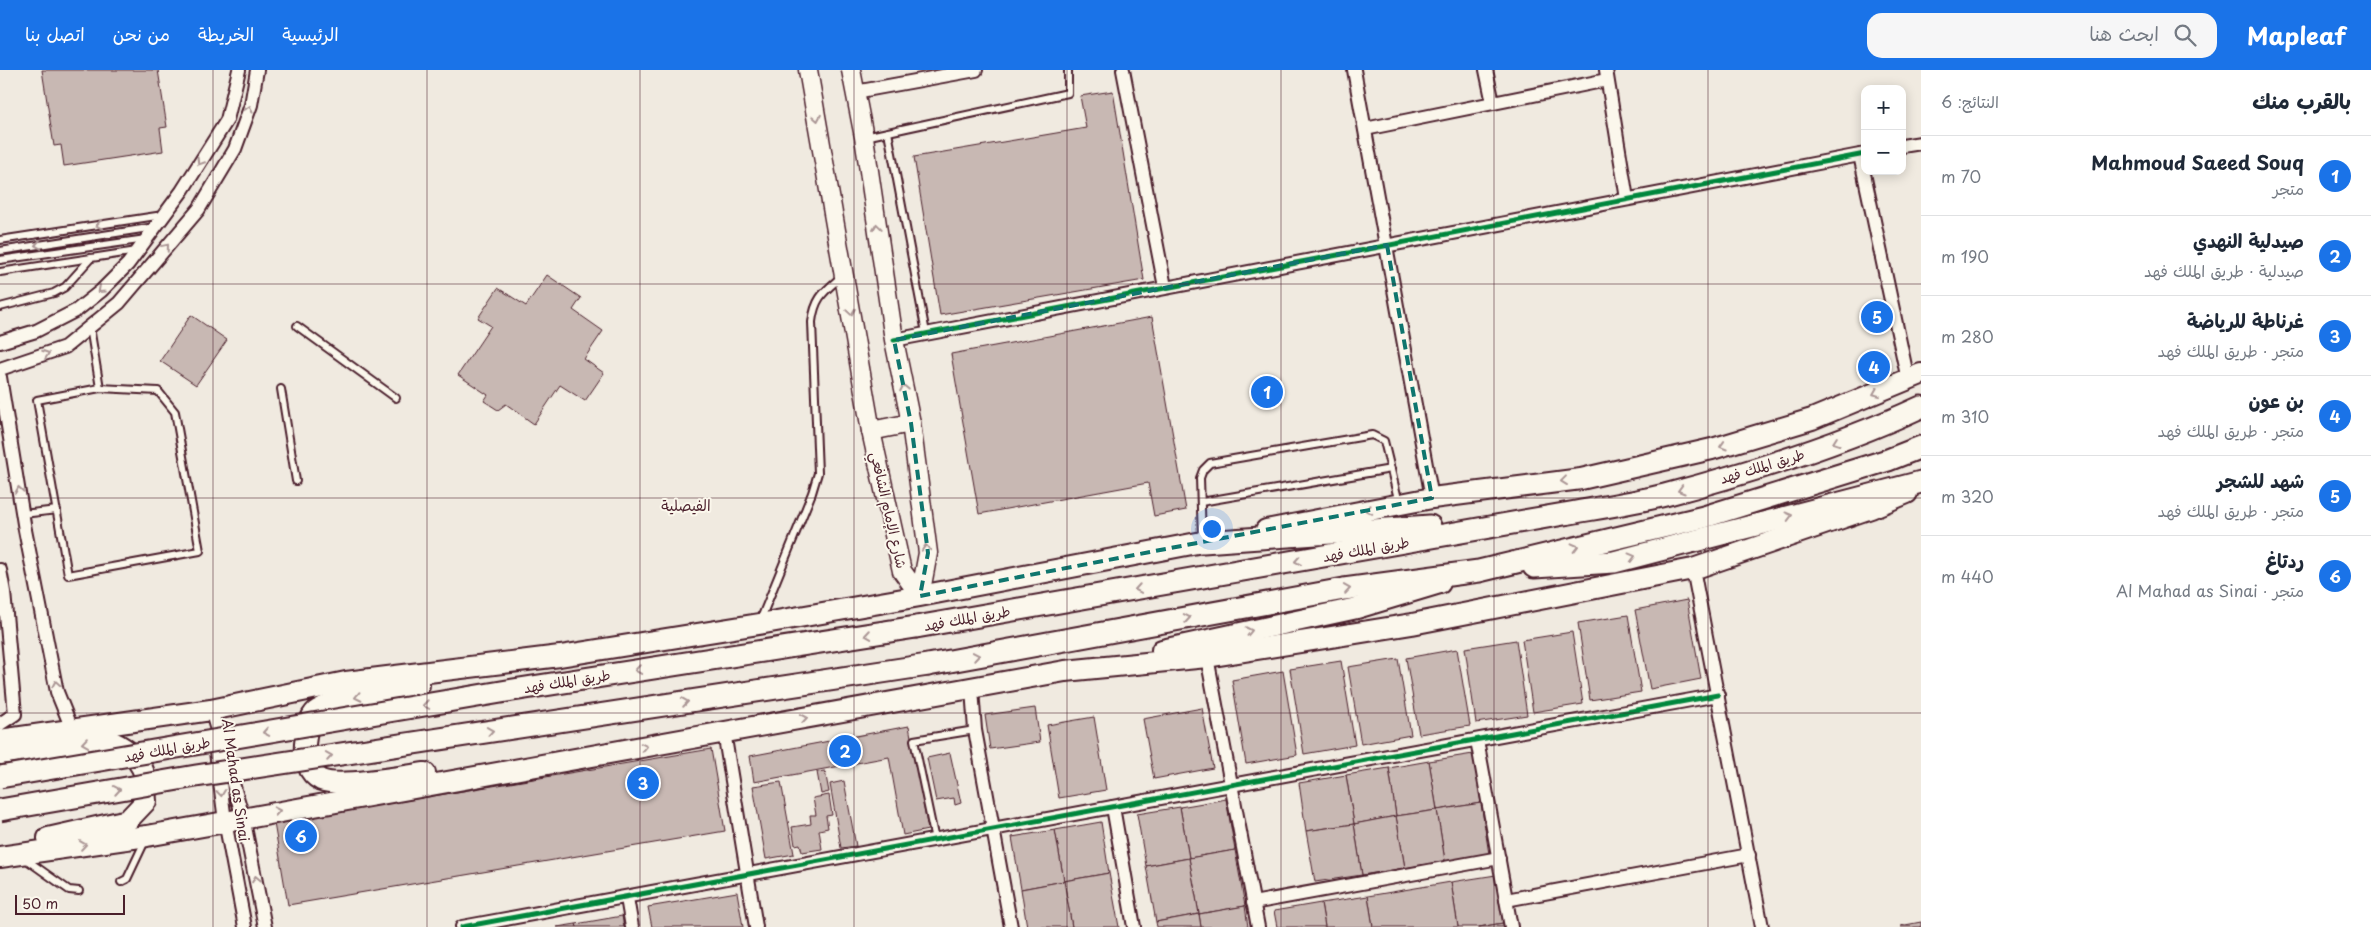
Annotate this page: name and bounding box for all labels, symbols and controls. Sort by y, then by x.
search box [1867,13,2217,58]
text: Mapleaf [2247,17,2346,53]
text: ابحث هنا [2089,19,2159,47]
text: اتصل بنا [25,20,85,47]
text: من نحن [113,20,170,47]
text: الخريطة [198,20,254,47]
text: الرئيسية [282,20,339,47]
icon: search [2171,21,2199,49]
text: بالقرب منك [2252,84,2351,116]
map controls [1861,85,1906,175]
button: + [1861,85,1906,130]
text: النتائج: 6 [1941,89,1999,113]
one-way arrow [243,106,253,114]
one-way arrow [811,114,821,122]
button: − [1861,130,1906,175]
text: Mahmoud Saeed Souq [2091,148,2304,176]
one-way arrow [197,157,207,166]
text: 70 m [1941,164,1981,188]
text: 1 [2331,164,2339,188]
text: متجر [2273,176,2304,200]
one-way arrow [95,219,103,230]
one-way arrow [873,223,883,232]
text: صيدلية النهدي [2193,226,2304,254]
one-way arrow [34,239,42,250]
one-way arrow [161,244,170,253]
text: 190 m [1941,244,1989,268]
text: 2 [2329,244,2341,268]
text: صيدلية · طريق الملك فهد [2144,258,2304,282]
one-way arrow [98,284,107,293]
pin: 5 [1861,298,1893,336]
text: غرناطة للرياضة [2187,306,2304,334]
one-way arrow [846,308,856,317]
text: 280 m [1941,324,1994,348]
text: 3 [2330,324,2340,348]
text: متجر · طريق الملك فهد [2158,338,2304,362]
pin: 4 [1858,348,1890,386]
one-way arrow [41,350,50,360]
pin: 1 [1251,373,1283,411]
one-way arrow [899,383,909,392]
text: بن عون [2248,386,2304,414]
one-way arrow [1872,387,1881,397]
text: 310 m [1941,404,1989,428]
text: 4 [2330,404,2340,428]
text: متجر · طريق الملك فهد [2158,418,2304,442]
one-way arrow [1833,436,1841,446]
one-way arrow [1719,440,1727,450]
street label: طريق الملك فهد [1717,443,1807,489]
street label: شارع الإمام الشافعي [862,450,913,571]
text: شهد للشجر [2217,466,2304,494]
one-way arrow [1560,475,1568,486]
text: 320 m [1941,484,1994,508]
text: 5 [2330,484,2340,508]
one-way arrow [14,485,25,493]
one-way arrow [1678,485,1686,495]
district label: الفيصلية [661,493,711,516]
text: متجر · طريق الملك فهد [2158,498,2304,522]
one-way arrow [1364,505,1373,515]
one-way arrow [1784,512,1792,522]
your location [1199,516,1225,542]
street label: طريق الملك فهد [1321,531,1411,567]
one-way arrow [1571,542,1579,552]
one-way arrow [921,544,932,552]
text: ردتاغ [2266,546,2304,574]
one-way arrow [1627,552,1636,563]
one-way arrow [1294,555,1302,565]
text: 440 m [1941,564,1994,588]
text: 6 [2329,564,2341,588]
text: متجر · Al Mahad as Sinai [2116,578,2304,602]
one-way arrow [1133,583,1142,593]
one-way arrow [1343,584,1351,594]
street label: طريق الملك فهد [922,600,1012,636]
one-way arrow [1183,613,1191,623]
one-way arrow [1245,626,1254,637]
one-way arrow [864,629,872,639]
one-way arrow [971,652,980,662]
street label: طريق الملك فهد [522,664,612,698]
one-way arrow [634,665,643,675]
one-way arrow [51,679,61,688]
one-way arrow [354,691,363,702]
one-way arrow [681,697,690,707]
one-way arrow [422,699,430,709]
one-way arrow [800,713,809,723]
street label: Al Mahad as Sinai [217,717,255,843]
one-way arrow [262,726,270,736]
one-way arrow [486,727,494,737]
street label: طريق الملك فهد [122,731,212,767]
pin: 2 [829,732,861,770]
one-way arrow [81,737,89,748]
one-way arrow [640,742,649,752]
one-way arrow [325,751,334,761]
pin: 3 [627,764,659,802]
one-way arrow [113,785,121,795]
one-way arrow [215,789,226,797]
one-way arrow [273,807,282,817]
pin: 6 [285,817,317,855]
one-way arrow [79,840,87,851]
one-way arrow [251,875,261,884]
scale bar [15,892,125,915]
text: 50 m [22,893,58,914]

